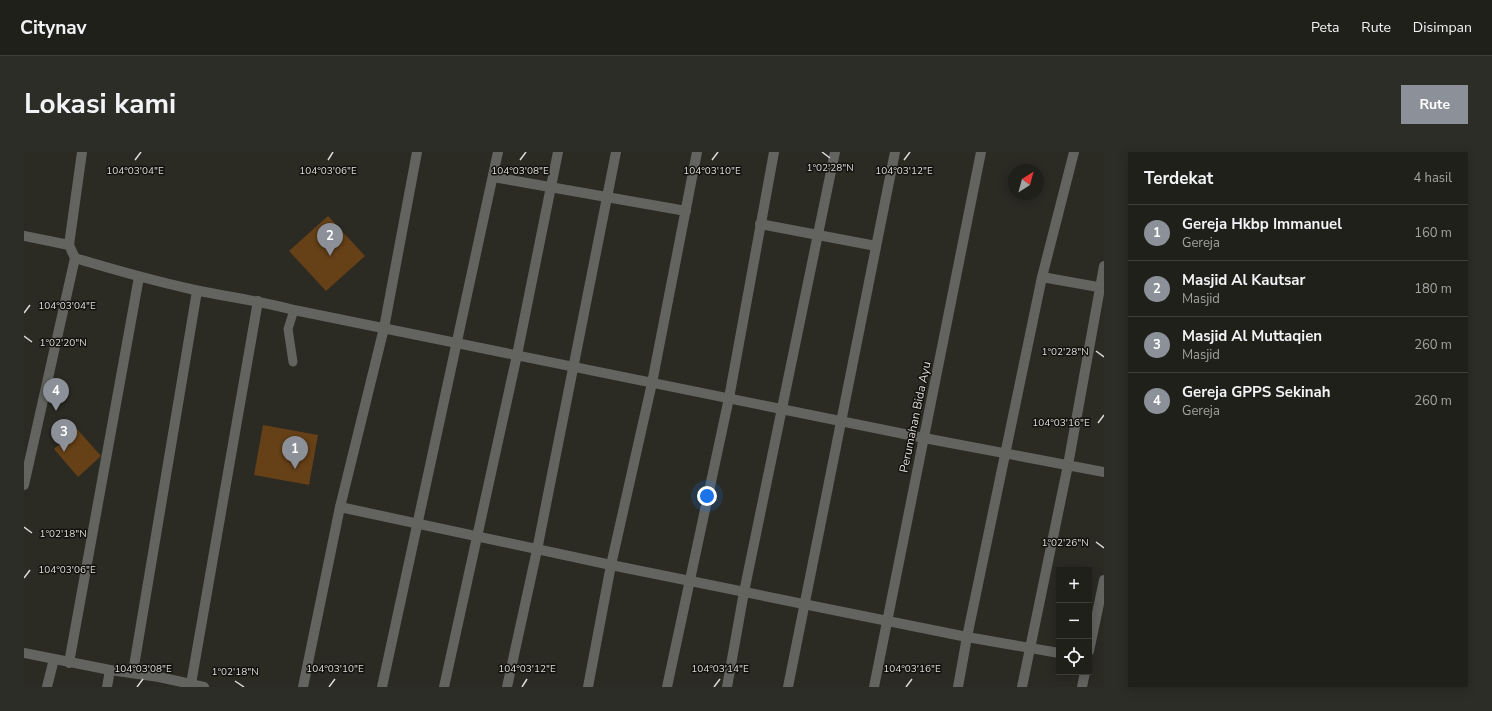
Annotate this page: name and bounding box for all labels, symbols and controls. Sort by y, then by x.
text: Citynav [20,15,87,41]
text: Peta [1311,18,1339,37]
text: Rute [1361,18,1391,37]
text: Disimpan [1413,18,1472,37]
text: Lokasi kami [24,85,176,123]
button: Rute [1401,85,1468,124]
text: 1°02'28"N [806,161,854,175]
text: 104°03'04"E [106,164,164,178]
text: 104°03'06"E [299,164,357,178]
text: 104°03'08"E [491,164,549,178]
text: 104°03'10"E [683,164,741,178]
text: 104°03'12"E [875,164,933,178]
north arrow [1008,164,1044,200]
text: Terdekat [1144,167,1213,190]
text: 4 hasil [1413,169,1452,187]
text: Gereja Hkbp Immanuel [1182,214,1342,234]
pin: 2 [317,223,343,256]
text: 1 [1153,224,1161,242]
text: 160 m [1414,224,1452,242]
text: Gereja [1182,234,1220,252]
text: Masjid Al Kautsar [1182,270,1305,290]
text: 2 [1153,280,1161,298]
text: 180 m [1414,280,1452,298]
text: Masjid [1182,290,1220,308]
text: 104°03'04"E [38,299,96,313]
text: Masjid Al Muttaqien [1182,326,1322,346]
text: 1°02'20"N [39,336,87,350]
text: 3 [1153,336,1161,354]
text: 260 m [1414,336,1452,354]
text: 1°02'28"N [1041,345,1089,359]
text: Masjid [1182,346,1220,364]
street label: Perumahan Bida Ayu [895,360,935,474]
pin: 4 [43,378,69,411]
text: Gereja GPPS Sekinah [1182,382,1331,402]
text: 4 [1153,392,1161,410]
text: 260 m [1414,392,1452,410]
text: Gereja [1182,402,1220,420]
text: 104°03'16"E [1032,416,1090,430]
pin: 3 [51,419,77,452]
pin: 1 [282,436,308,469]
your location [697,486,717,506]
text: 1°02'18"N [39,527,87,541]
text: 1°02'26"N [1041,536,1089,550]
text: 104°03'06"E [38,563,96,577]
map controls [1056,567,1092,675]
button: + [1056,567,1092,603]
button: − [1056,603,1092,639]
button: locate [1056,639,1092,675]
text: 104°03'08"E [114,662,172,676]
text: 104°03'10"E [306,662,364,676]
text: 104°03'12"E [498,662,556,676]
text: 104°03'14"E [691,662,749,676]
text: 104°03'16"E [883,662,941,676]
text: 1°02'18"N [211,665,259,679]

